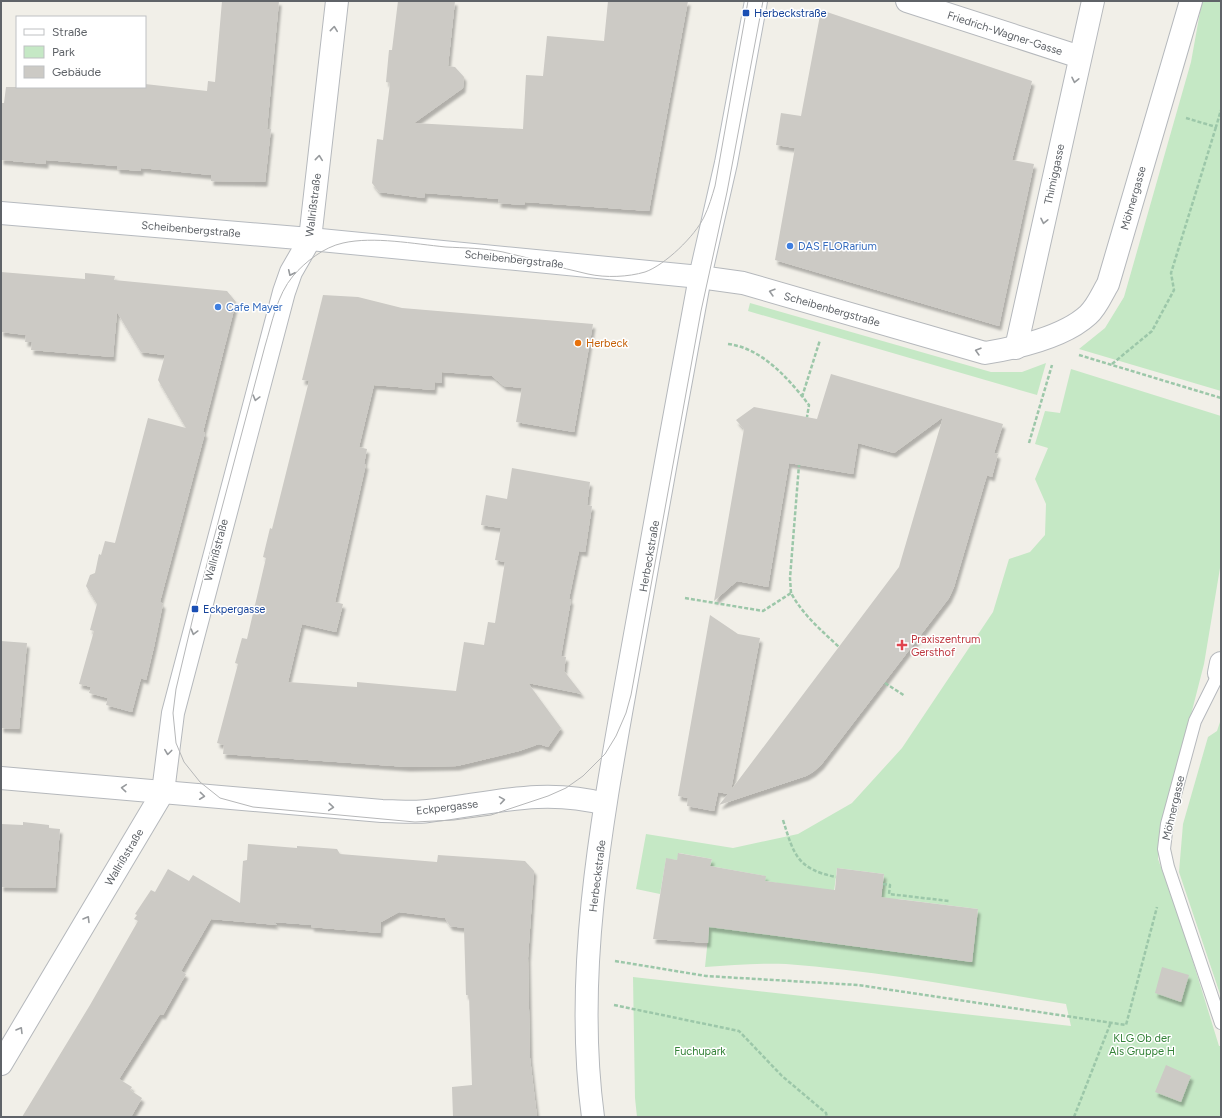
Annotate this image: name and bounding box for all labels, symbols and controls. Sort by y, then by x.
place label: Herbeckstraße [754,7,827,20]
marker: Herbeckstraße [741,8,751,18]
street label: Friedrich-Wagner-Gasse [946,9,1064,58]
legend [16,16,146,88]
text: Straße [52,25,88,39]
one-way arrow [329,26,338,32]
text: Park [52,45,75,59]
text: Gebäude [52,65,102,79]
one-way arrow [1071,77,1079,83]
street label: Thimiggasse [1042,143,1067,206]
one-way arrow [314,155,323,161]
street label: Möhnergasse [1118,165,1149,232]
street label: Wallrißstraße [303,173,324,238]
one-way arrow [1041,218,1049,224]
street label: Scheibenbergstraße [141,219,241,240]
place label: DAS FLORarium [798,240,877,253]
marker: DAS FLORarium [785,241,795,251]
street label: Scheibenbergstraße [464,248,564,271]
one-way arrow [288,268,296,276]
one-way arrow [769,288,776,297]
street label: Scheibenbergstraße [782,290,881,329]
place label: Cafe Mayer [226,301,283,314]
marker: Cafe Mayer [213,302,223,312]
place label: Herbeck [586,337,628,350]
marker: Herbeck [573,338,583,348]
one-way arrow [975,347,982,356]
one-way arrow [252,394,261,401]
street label: Wallrißstraße [202,518,231,583]
street label: Herbeckstraße [637,519,662,593]
place label: Eckpergasse [203,603,265,616]
marker: Eckpergasse [190,604,200,614]
one-way arrow [190,628,199,635]
place label: Praxiszentrum Gersthof [911,633,980,659]
marker: Praxiszentrum Gersthof [896,639,908,651]
one-way arrow [164,749,173,755]
street label: Möhnergasse [1160,774,1187,842]
one-way arrow [121,784,127,793]
one-way arrow [199,791,205,800]
one-way arrow [499,796,505,805]
street label: Eckpergasse [415,797,479,818]
one-way arrow [328,802,334,811]
street label: Wallrißstraße [102,827,146,888]
street label: Herbeckstraße [587,839,608,913]
one-way arrow [82,916,90,923]
one-way arrow [16,1027,23,1034]
park label: KLG Ob der Als Gruppe H [1109,1032,1175,1058]
park label: Fuchupark [674,1045,726,1058]

